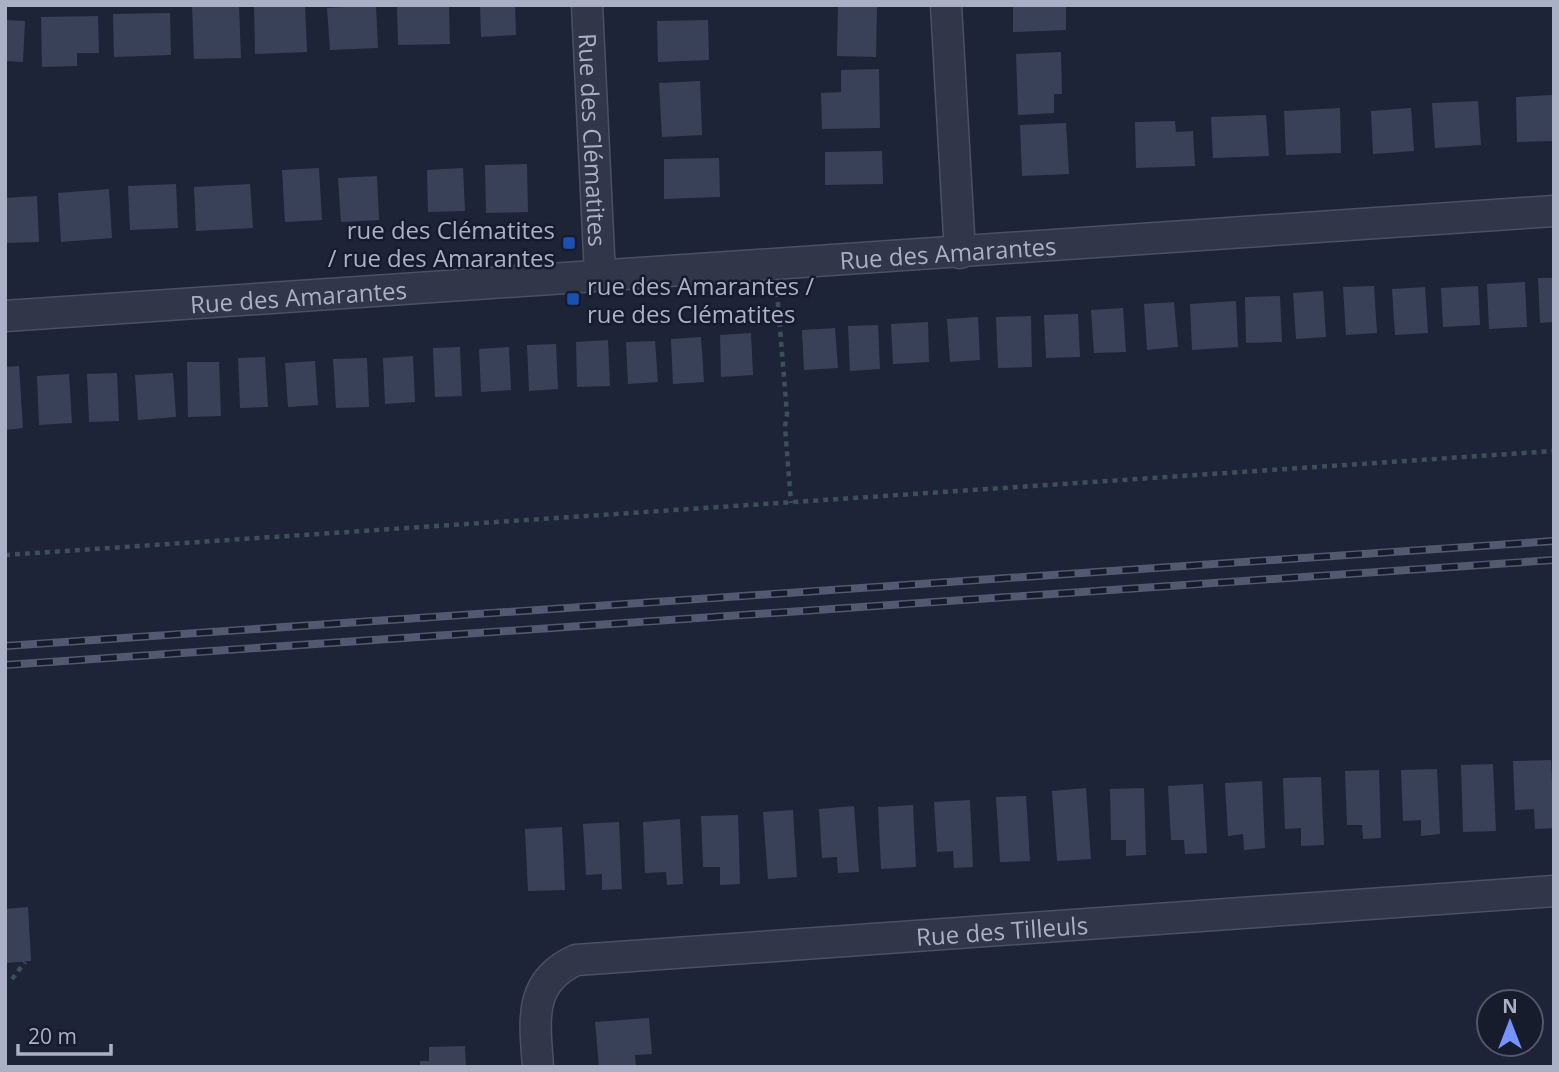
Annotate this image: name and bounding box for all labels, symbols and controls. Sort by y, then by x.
street label: Rue des Clématites [572,32,615,247]
place label: rue des Clématites / rue des Amarantes [328,213,555,274]
street label: Rue des Amarantes [838,228,1057,276]
marker: rue des Clématites / rue des Amarantes [561,235,577,251]
place label: rue des Amarantes / rue des Clématites [587,269,814,330]
street label: Rue des Amarantes [189,272,408,320]
marker: rue des Amarantes / rue des Clématites [565,291,581,307]
street label: Rue des Tilleuls [915,907,1089,952]
north arrow [1475,988,1545,1058]
text: N [1502,993,1518,1019]
scale bar [18,1012,110,1056]
text: 20 m [28,1022,77,1050]

